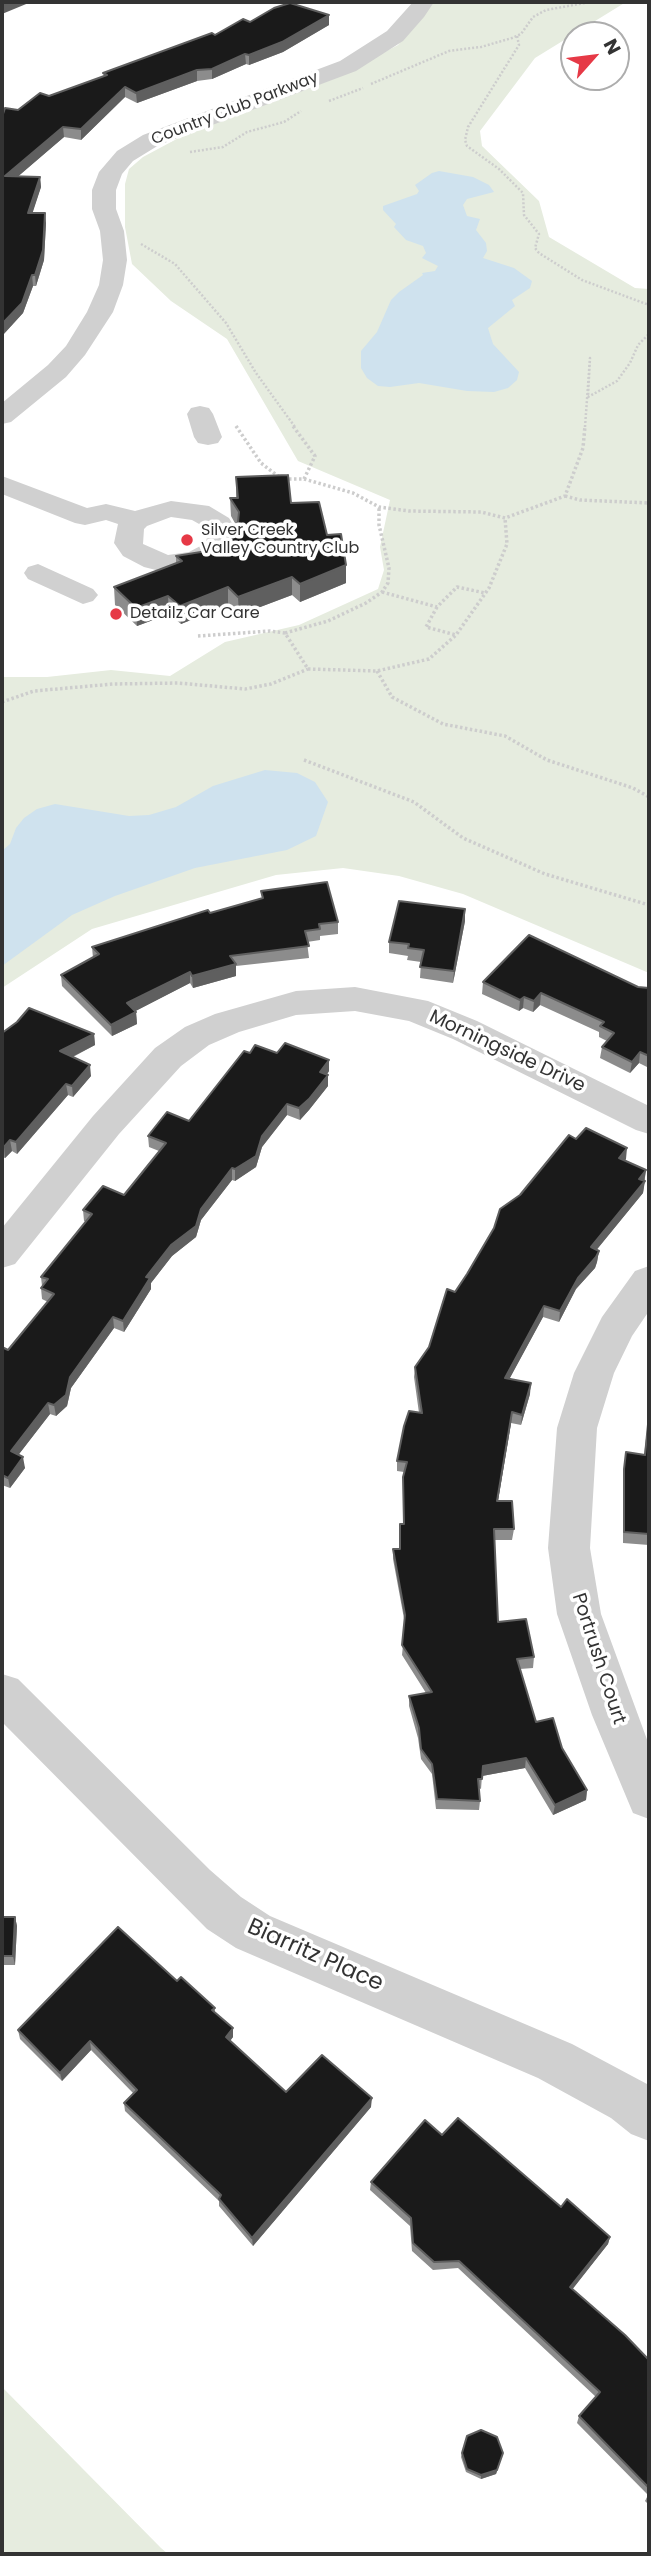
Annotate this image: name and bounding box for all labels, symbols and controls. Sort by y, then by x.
north arrow [560,21,630,91]
text: N [597,34,627,59]
street label: Country Club Parkway [149,68,321,150]
place label: Silver Creek Valley Country Club [201,521,359,559]
marker: Silver Creek Valley Country Club [179,532,195,548]
place label: Detailz Car Care [130,604,260,624]
marker: Detailz Car Care [108,606,124,622]
street label: Morningside Drive [425,1006,589,1098]
street label: Portrush Court [566,1591,630,1727]
street label: Biarritz Place [243,1914,387,1998]

